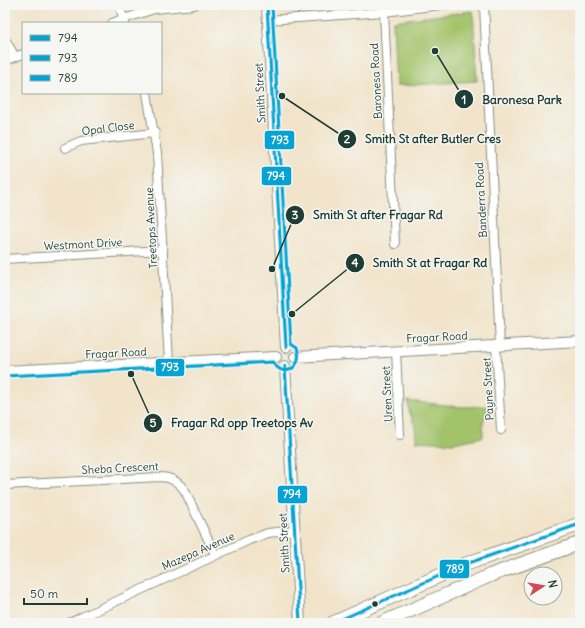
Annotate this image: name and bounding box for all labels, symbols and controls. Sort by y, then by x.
legend [22,22,162,94]
text: 794 [58,30,78,45]
street label: Baronesa Road [367,42,385,119]
text: 793 [58,50,78,65]
street label: Smith Street [251,62,269,123]
text: 789 [58,70,78,85]
callout: Baronesa Park [454,87,569,111]
text: 1 [462,92,466,107]
text: Baronesa Park [482,92,562,107]
street label: Opal Close [81,118,135,138]
callout: Smith St after Butler Cres [337,127,509,151]
line badge: 793 [264,130,295,150]
text: 2 [344,131,351,146]
text: Smith St after Butler Cres [365,131,502,146]
text: 793 [271,133,289,147]
street label: Banderra Road [472,161,490,238]
line badge: 794 [261,166,292,186]
text: 794 [267,169,286,183]
street label: Treetops Avenue [142,187,160,269]
callout: Smith St after Fragar Rd [285,203,451,227]
text: 3 [292,207,299,222]
text: Smith St after Fragar Rd [313,207,443,223]
street label: Westmont Drive [43,235,123,253]
callout: Smith St at Fragar Rd [345,251,495,275]
text: 4 [352,255,359,270]
text: Smith St at Fragar Rd [373,255,487,271]
street label: Fragar Road [406,328,469,346]
street label: Fragar Road [85,344,148,362]
street label: Payne Street [479,357,497,421]
line badge: 793 [155,358,185,377]
text: 793 [161,360,179,374]
street label: Uren Street [379,365,395,422]
callout: Fragar Rd opp Treetops Av [143,411,321,435]
text: 5 [150,415,157,430]
text: Fragar Rd opp Treetops Av [171,415,313,431]
street label: Sheba Crescent [81,459,159,477]
line badge: 794 [277,485,308,504]
text: 794 [283,487,302,501]
street label: Smith Street [275,512,293,573]
street label: Mazepa Avenue [159,529,237,573]
line badge: 789 [439,559,470,579]
text: 789 [446,562,464,576]
north arrow [523,566,563,606]
text: N [545,579,560,589]
scale bar [24,580,87,606]
text: 50 m [30,586,59,601]
unlabelled marker [370,599,380,609]

